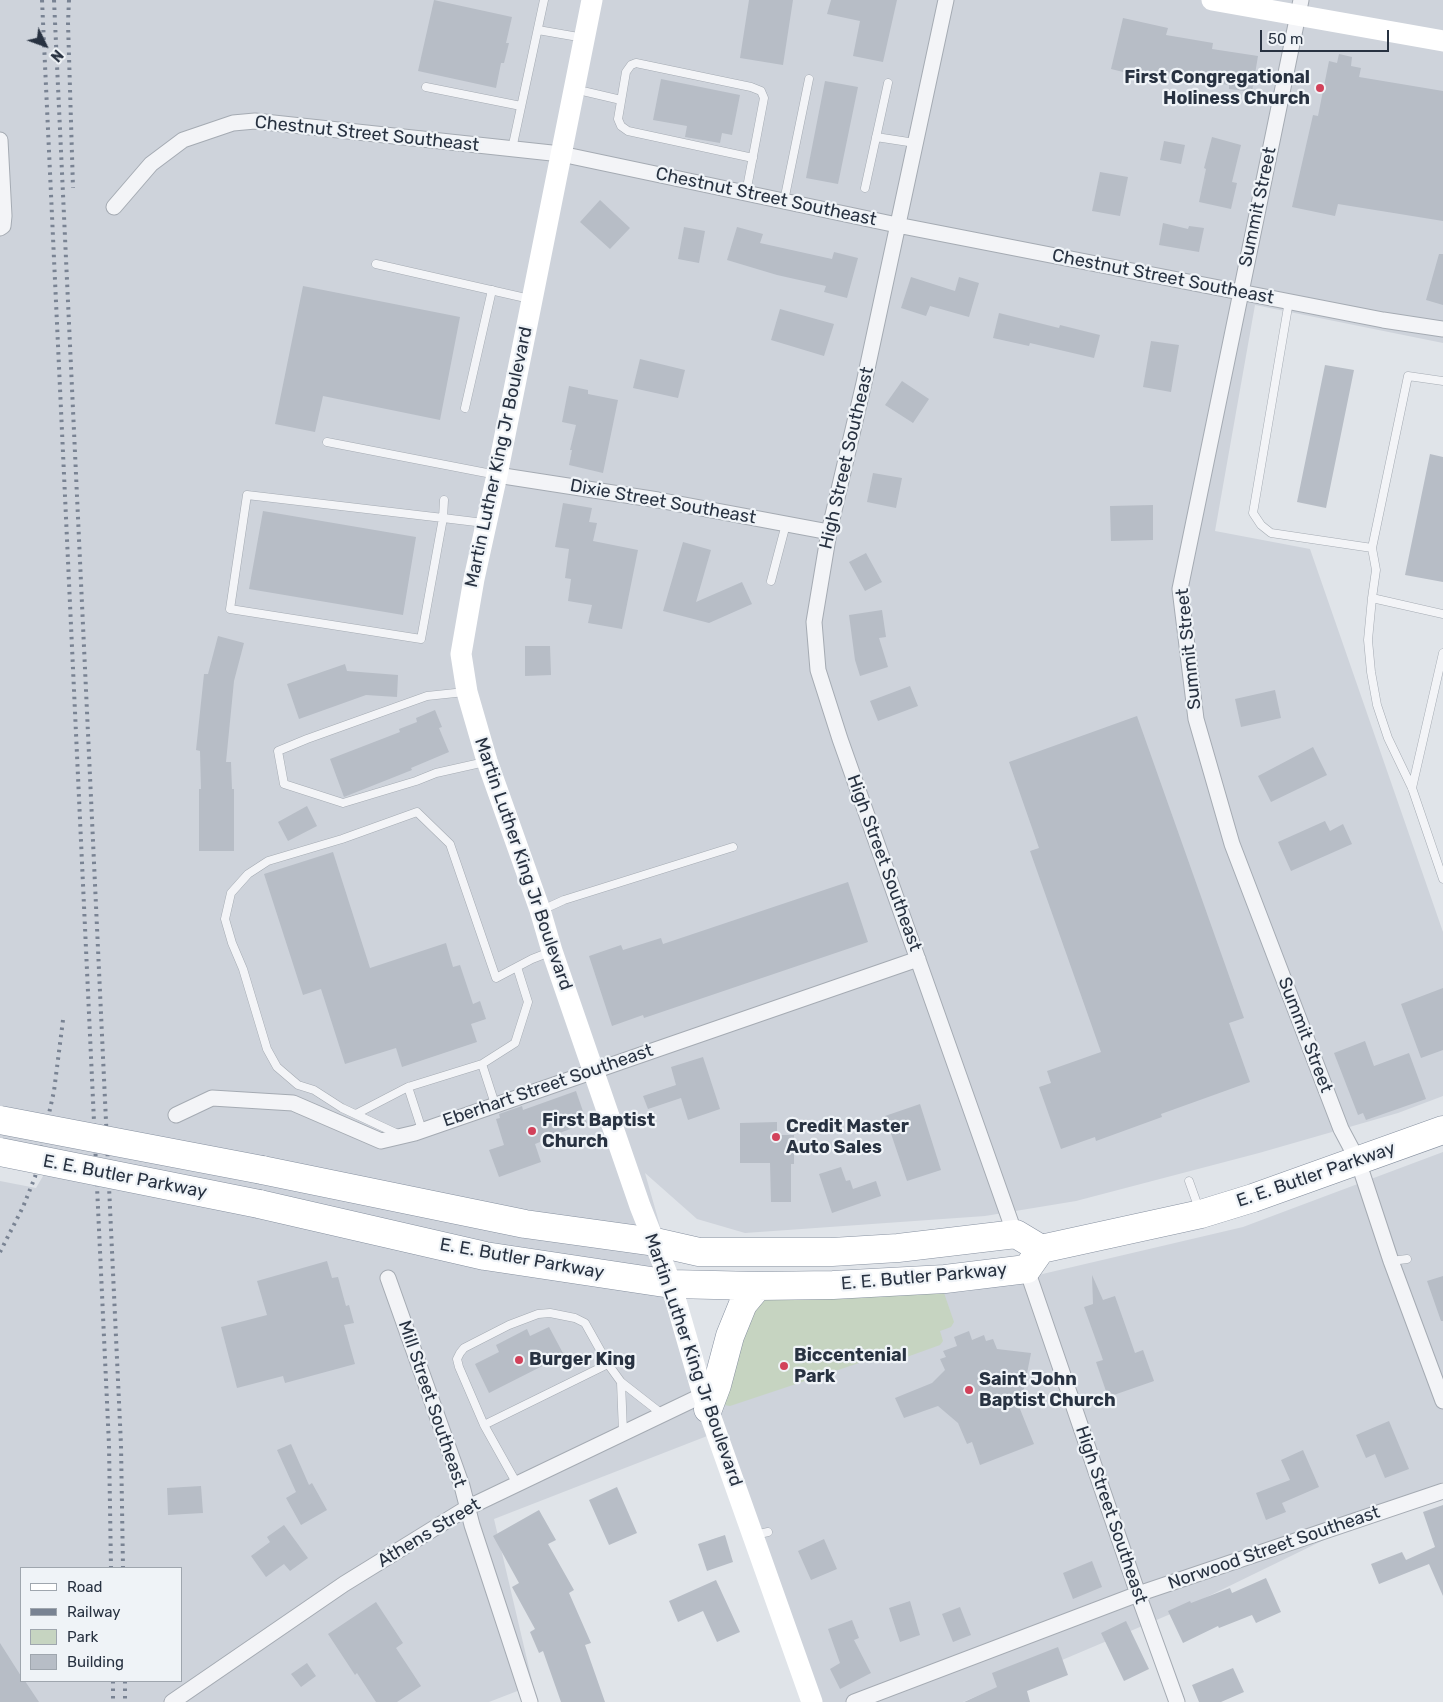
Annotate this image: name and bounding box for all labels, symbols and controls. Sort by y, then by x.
north arrow [20,20,70,70]
scale bar [1263,20,1392,52]
text: 50 m [1268,30,1303,48]
text: N [47,46,66,65]
place label: First Congregational Holiness Church [1124,67,1310,110]
marker: First Congregational Holiness Church [1314,82,1326,94]
street label: Chestnut Street Southeast [254,111,480,157]
street label: Summit Street [1235,145,1281,269]
street label: Chestnut Street Southeast [653,163,879,231]
street label: Chestnut Street Southeast [1050,245,1276,309]
street label: Martin Luther King Jr Boulevard [461,325,537,589]
street label: High Street Southeast [816,365,878,551]
street label: Dixie Street Southeast [568,475,758,529]
street label: Summit Street [1172,587,1206,711]
street label: Martin Luther King Jr Boulevard [470,735,576,993]
street label: High Street Southeast [842,772,926,954]
street label: Summit Street [1273,974,1337,1096]
street label: Eberhart Street Southeast [440,1040,656,1132]
place label: First Baptist Church [542,1110,655,1152]
place label: Credit Master Auto Sales [786,1116,909,1158]
marker: First Baptist Church [526,1125,538,1137]
marker: Credit Master Auto Sales [770,1131,782,1143]
street label: E. E. Butler Parkway [1234,1138,1398,1212]
street label: E. E. Butler Parkway [41,1151,209,1203]
street label: Martin Luther King Jr Boulevard [640,1231,746,1489]
street label: E. E. Butler Parkway [438,1234,606,1284]
street label: E. E. Butler Parkway [840,1259,1008,1295]
street label: Mill Street Southeast [393,1318,471,1490]
place label: Biccentenial Park [794,1345,907,1388]
place label: Burger King [529,1349,635,1371]
marker: Burger King [513,1354,525,1366]
marker: Biccentenial Park [778,1360,790,1372]
place label: Saint John Baptist Church [979,1369,1116,1412]
marker: Saint John Baptist Church [963,1384,975,1396]
street label: High Street Southeast [1070,1423,1152,1607]
street label: Athens Street [374,1494,484,1572]
street label: Norwood Street Southeast [1165,1502,1383,1594]
legend [20,1567,182,1682]
text: Road [67,1578,103,1596]
text: Railway [67,1603,121,1621]
text: Park [67,1628,98,1646]
text: Building [67,1653,124,1671]

